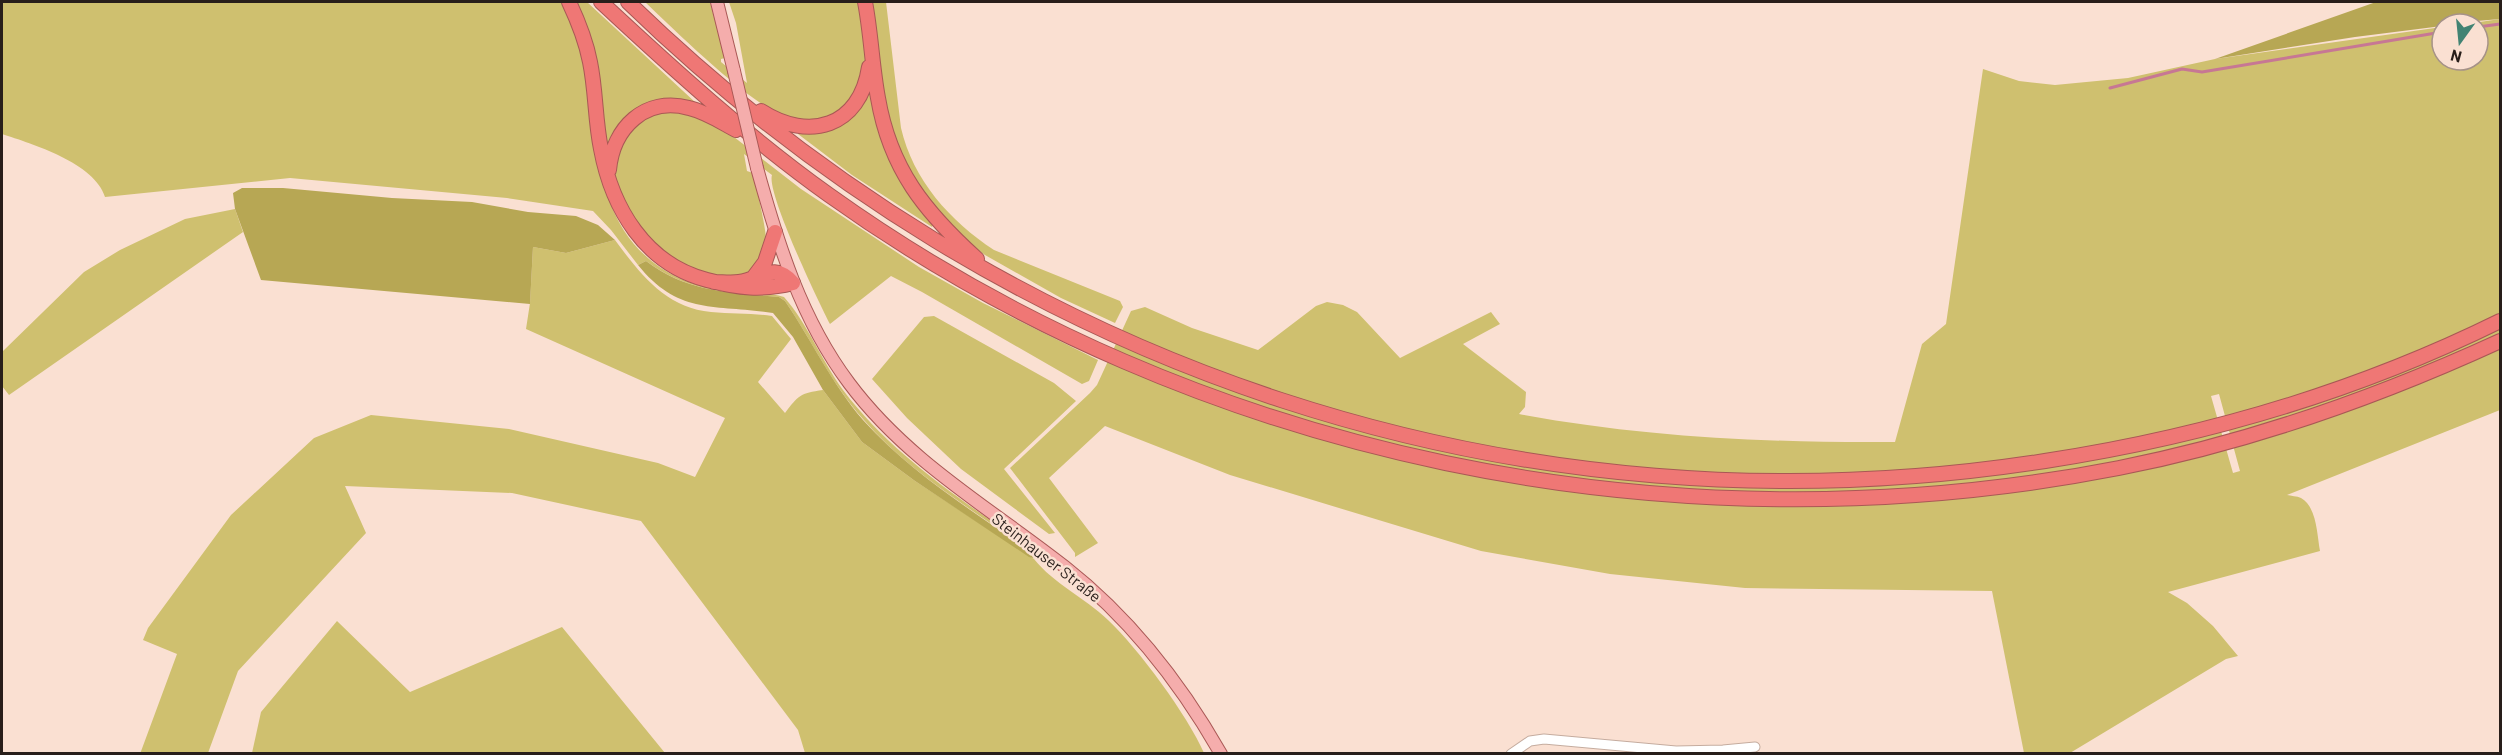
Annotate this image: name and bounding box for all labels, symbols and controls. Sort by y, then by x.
north arrow [2430,12,2490,72]
text: N [2448,46,2464,68]
street label: Steinhauser Straße [989,508,1105,606]

